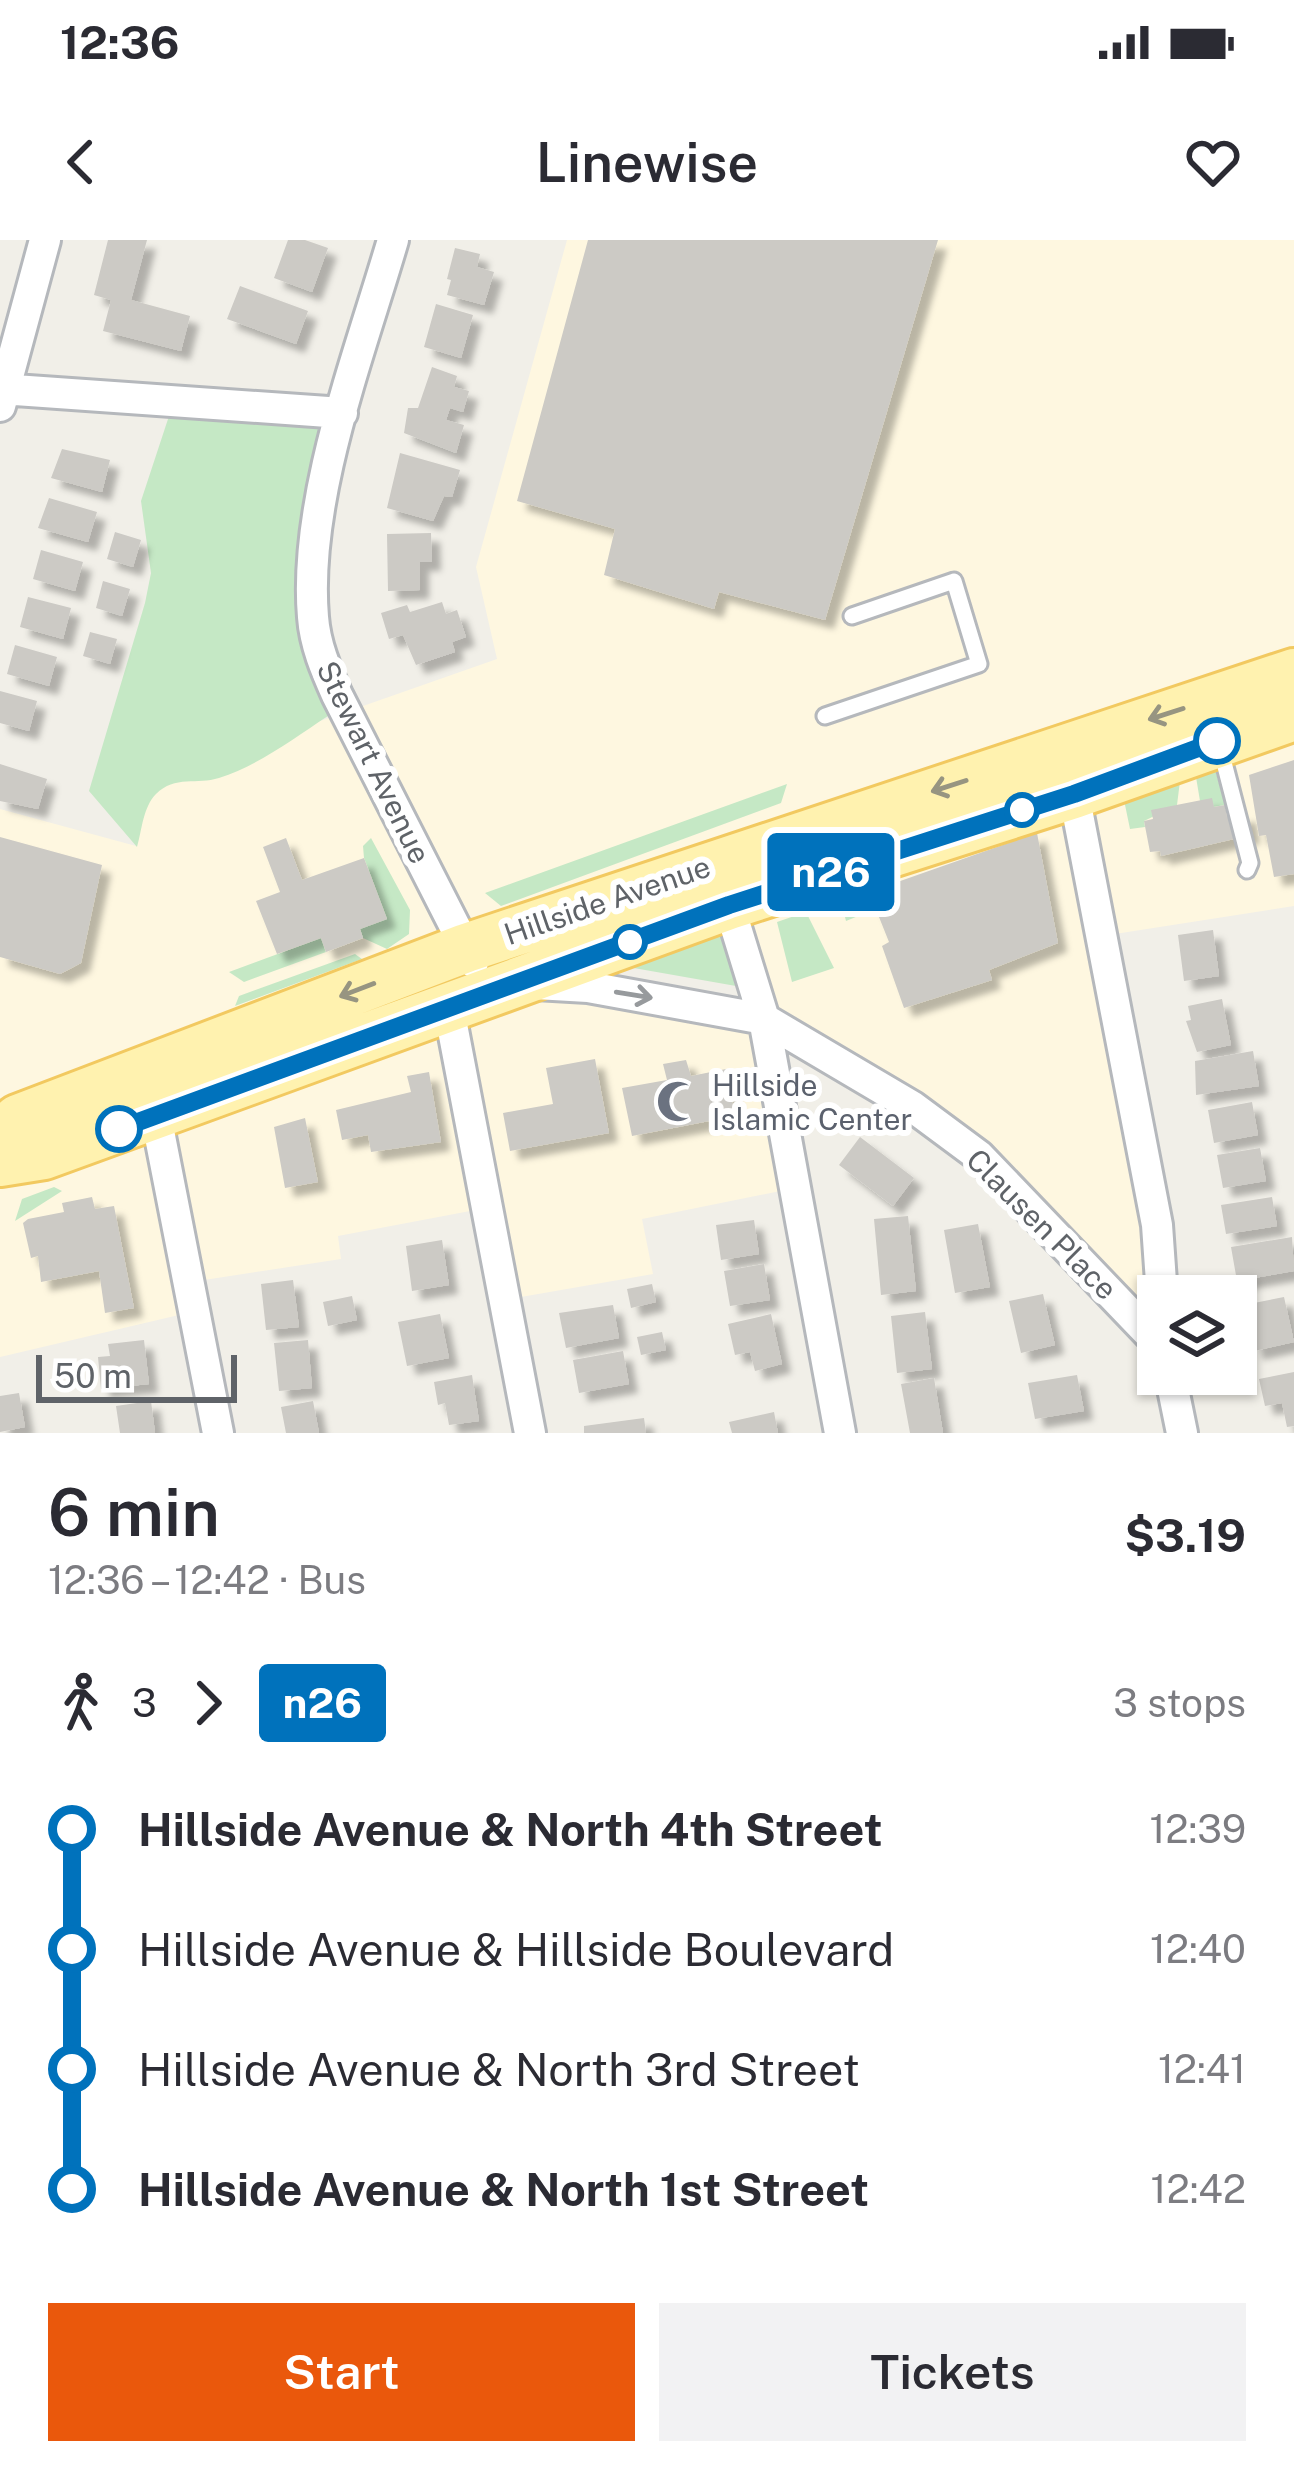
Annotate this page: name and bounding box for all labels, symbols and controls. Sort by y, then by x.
text: 12:36 [60,16,179,69]
icon: back [48,129,114,195]
icon: heart [1180,129,1246,195]
text: Linewise [536,131,758,194]
street label: Stewart Avenue [309,655,439,869]
one-way arrow [1147,705,1185,727]
unlabelled marker [1195,719,1239,763]
one-way arrow [931,777,968,798]
unlabelled marker [1006,794,1038,826]
line badge: n26 [762,833,900,911]
text: n26 [791,847,871,896]
street label: Hillside Avenue [499,848,715,952]
unlabelled marker [614,926,646,958]
one-way arrow [339,980,376,1002]
one-way arrow [614,984,653,1007]
place label: Hillside Islamic Center [712,1067,912,1137]
mosque icon: Hillside Islamic Center [655,1079,701,1125]
unlabelled marker [97,1107,141,1151]
street label: Clausen Place [959,1141,1125,1307]
map controls [1137,1275,1257,1395]
button: layers [1137,1275,1257,1395]
scale bar [36,1349,237,1402]
text: 50 m [54,1357,132,1395]
text: 6 min [48,1473,220,1551]
text: $3.19 [1124,1509,1246,1562]
text: 12:36 – 12:42 · Bus [48,1557,366,1603]
icon: walk [48,1670,114,1736]
icon: forward [175,1670,241,1736]
text: n26 [283,1678,362,1727]
text: 3 [132,1680,157,1726]
text: 3 stops [1113,1680,1246,1726]
text: Hillside Avenue & North 4th Street [138,1803,882,1856]
text: 12:39 [1149,1806,1246,1852]
text: Hillside Avenue & Hillside Boulevard [138,1923,894,1976]
text: 12:40 [1150,1926,1246,1972]
text: Hillside Avenue & North 3rd Street [138,2043,860,2096]
text: 12:41 [1158,2046,1246,2092]
text: Hillside Avenue & North 1st Street [138,2163,869,2216]
text: 12:42 [1151,2166,1246,2212]
button: Start [48,2303,635,2441]
button: Tickets [659,2303,1246,2441]

